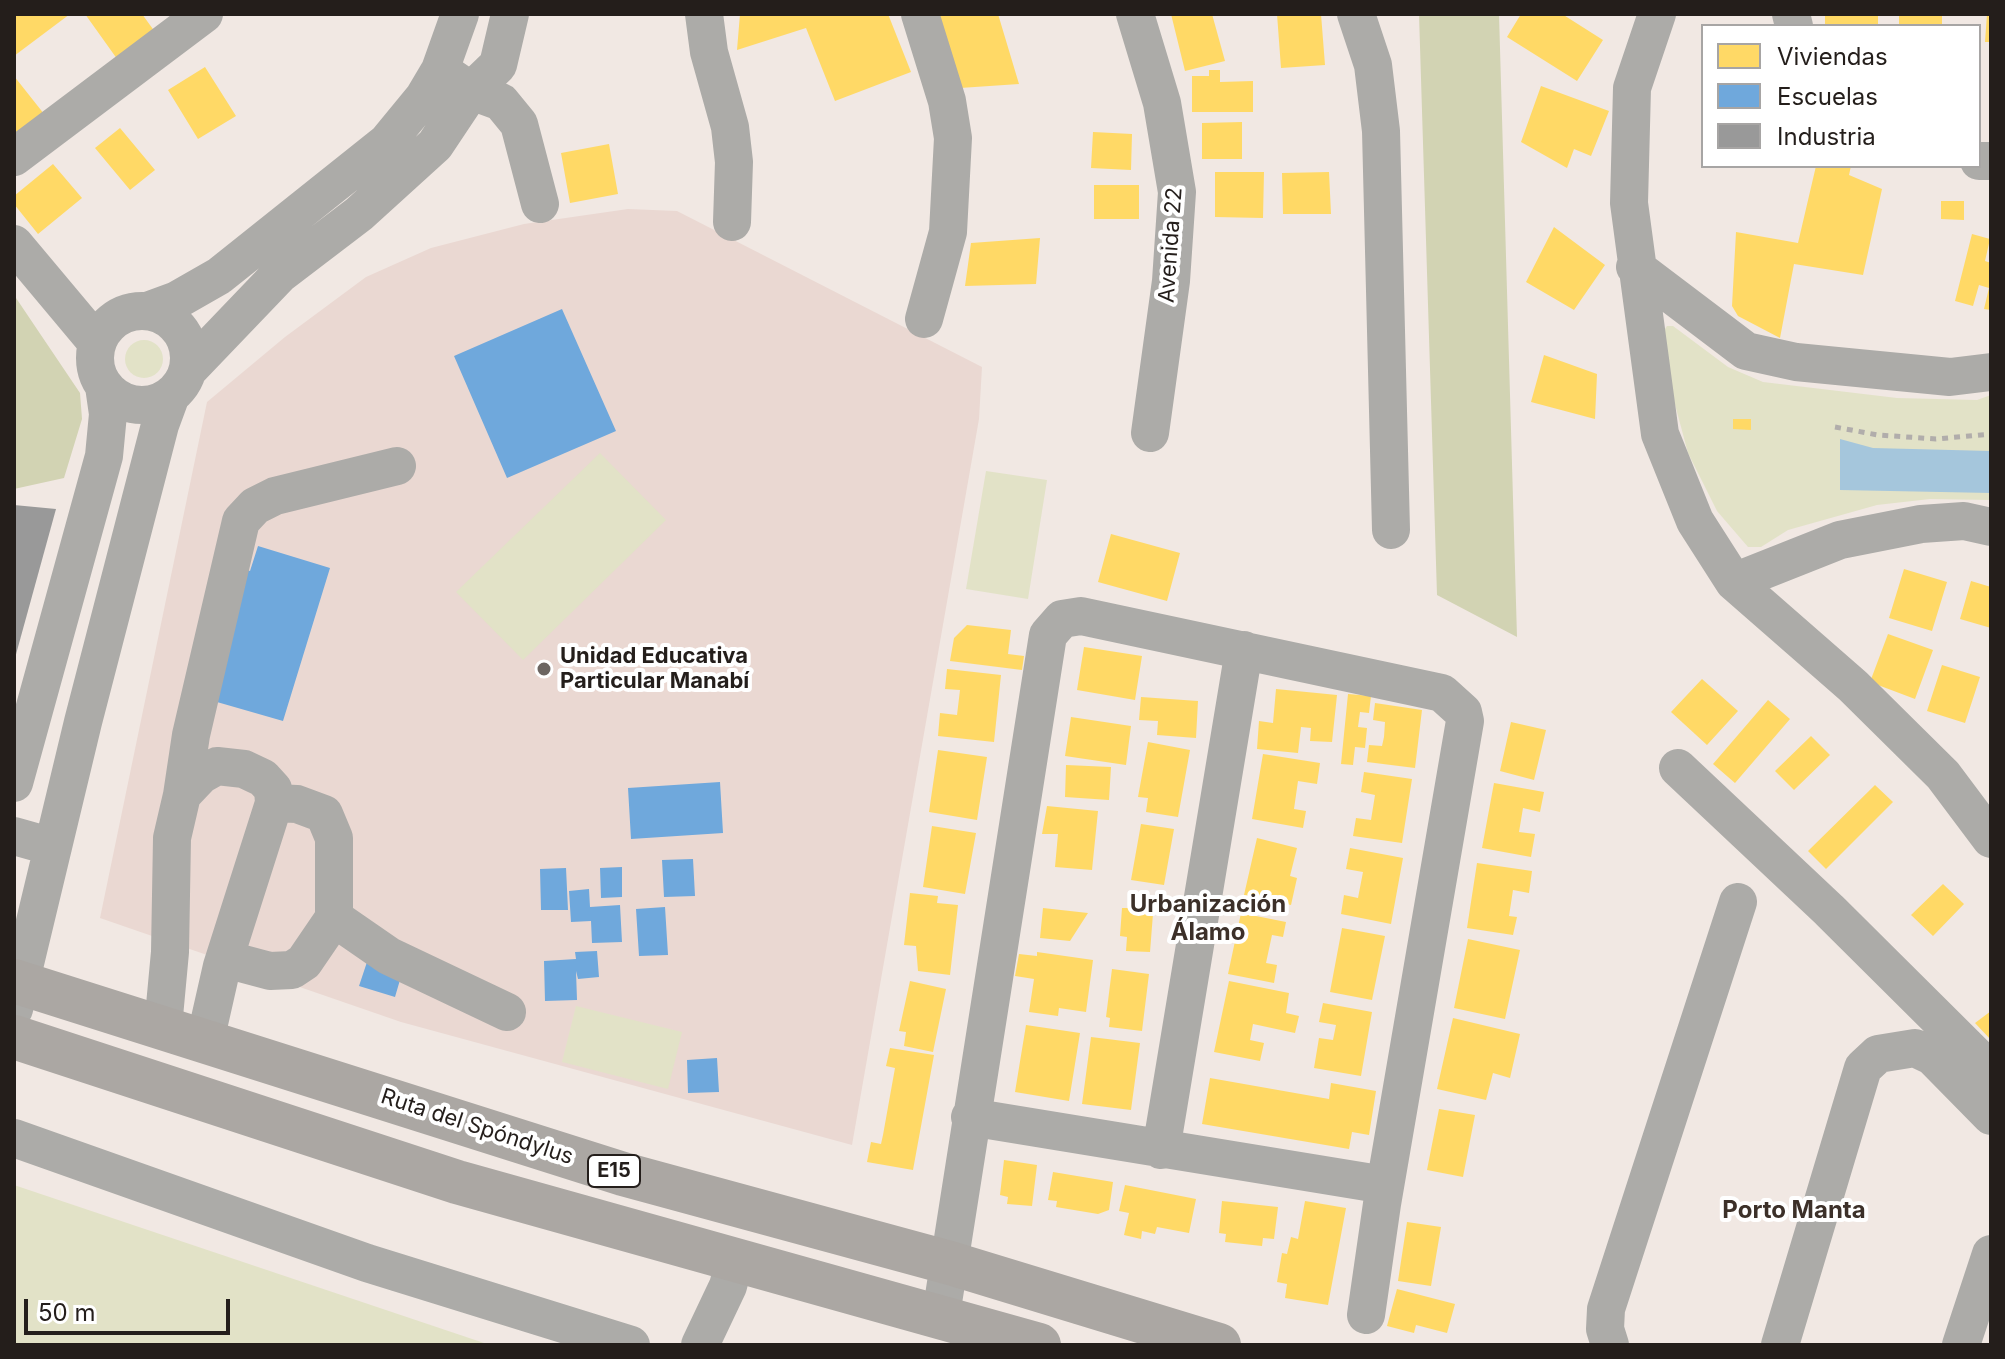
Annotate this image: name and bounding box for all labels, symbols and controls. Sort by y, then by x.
legend [1701,24,1981,168]
text: Viviendas [1777,42,1888,71]
text: Escuelas [1777,82,1878,111]
text: Industria [1777,122,1876,151]
street label: Avenida 22 [1154,186,1188,304]
place label: Unidad Educativa Particular Manabí [560,643,749,694]
marker: Unidad Educativa Particular Manabí [535,660,553,678]
district label: Urbanización Álamo [1130,891,1286,947]
street label: Ruta del Spóndylus [378,1083,576,1171]
road number: E15 [588,1155,640,1187]
district label: Porto Manta [1722,1197,1866,1225]
scale bar [28,1283,234,1333]
text: 50 m [38,1298,96,1327]

